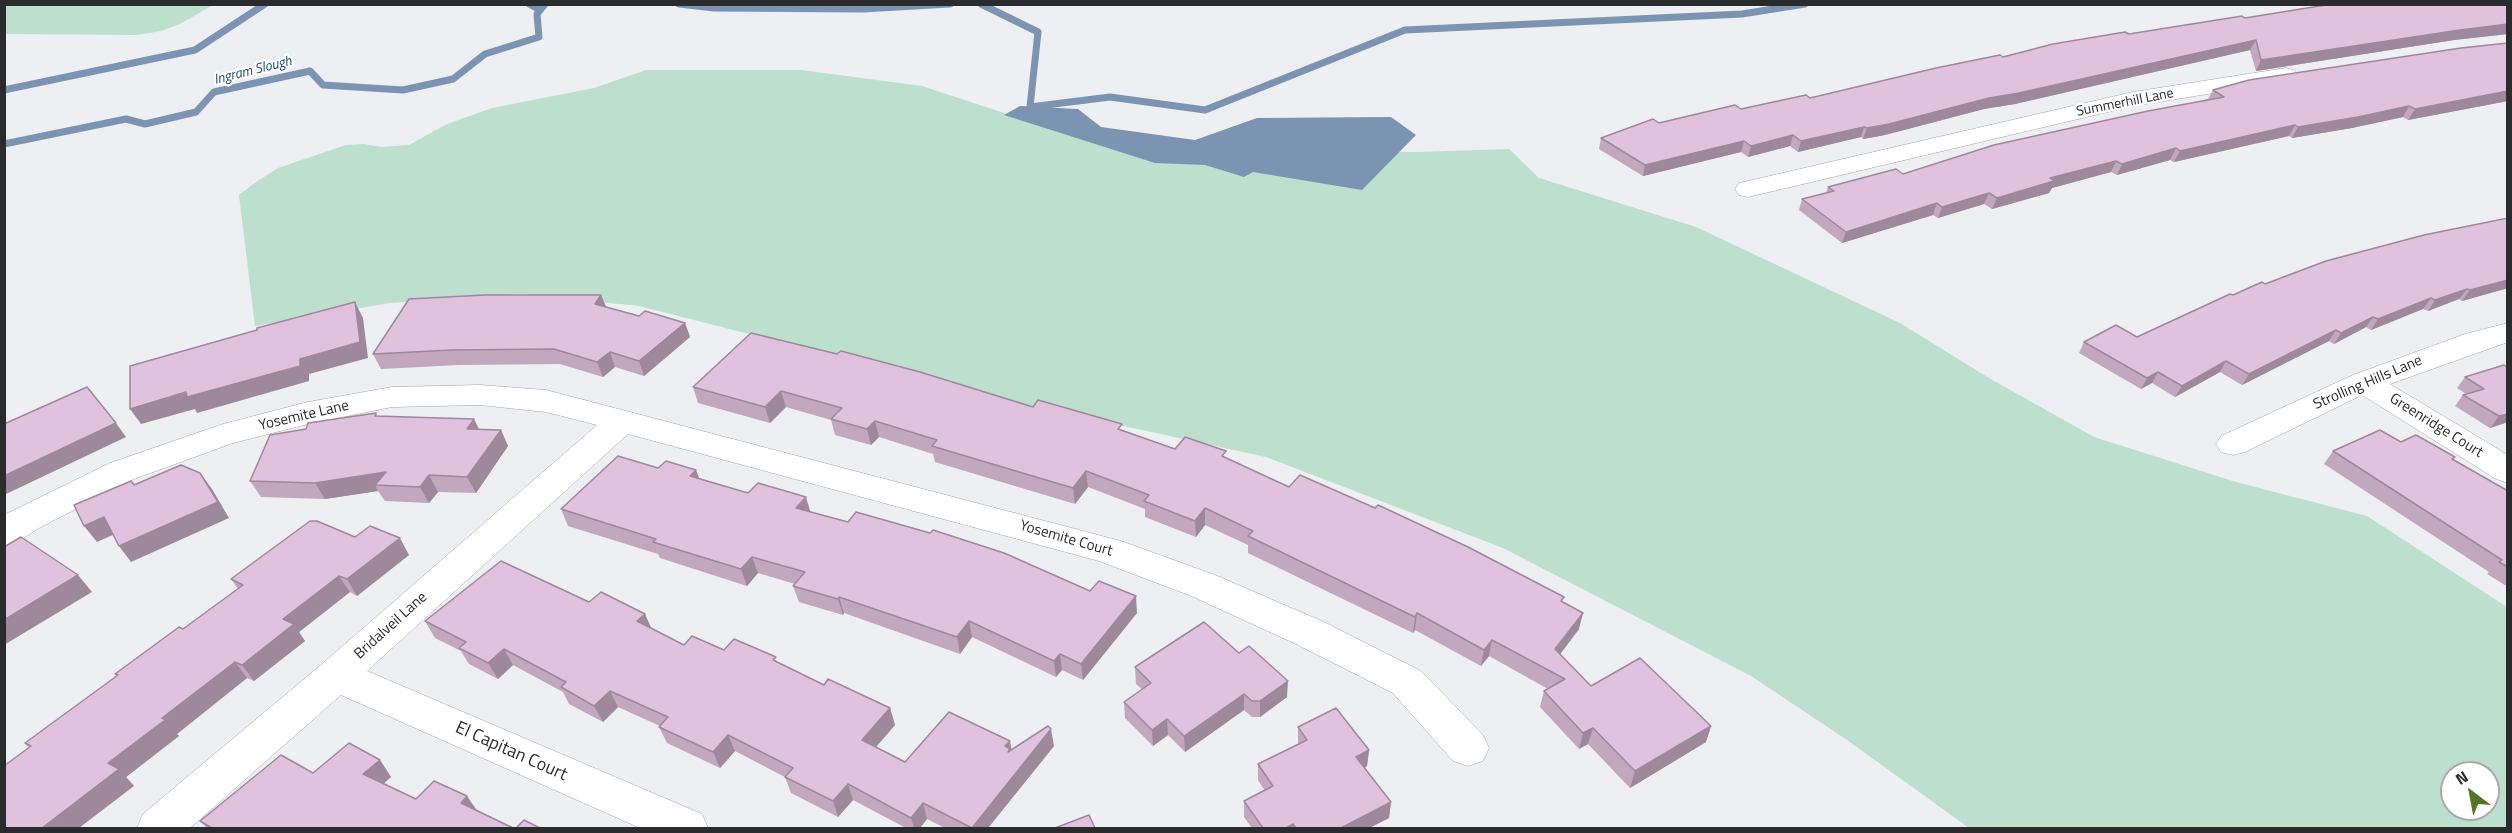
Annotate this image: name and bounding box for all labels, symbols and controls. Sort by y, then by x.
water label: Ingram Slough [212,53,294,89]
street label: Summerhill Lane [2075,85,2175,121]
street label: Strolling Hills Lane [2311,352,2425,414]
street label: Greenridge Court [2386,390,2486,462]
street label: Yosemite Lane [257,397,351,435]
street label: Yosemite Court [1017,517,1115,561]
street label: Bridalveil Lane [351,589,431,663]
street label: El Capitan Court [452,718,570,786]
north arrow [2440,761,2500,821]
text: N [2450,764,2473,791]

